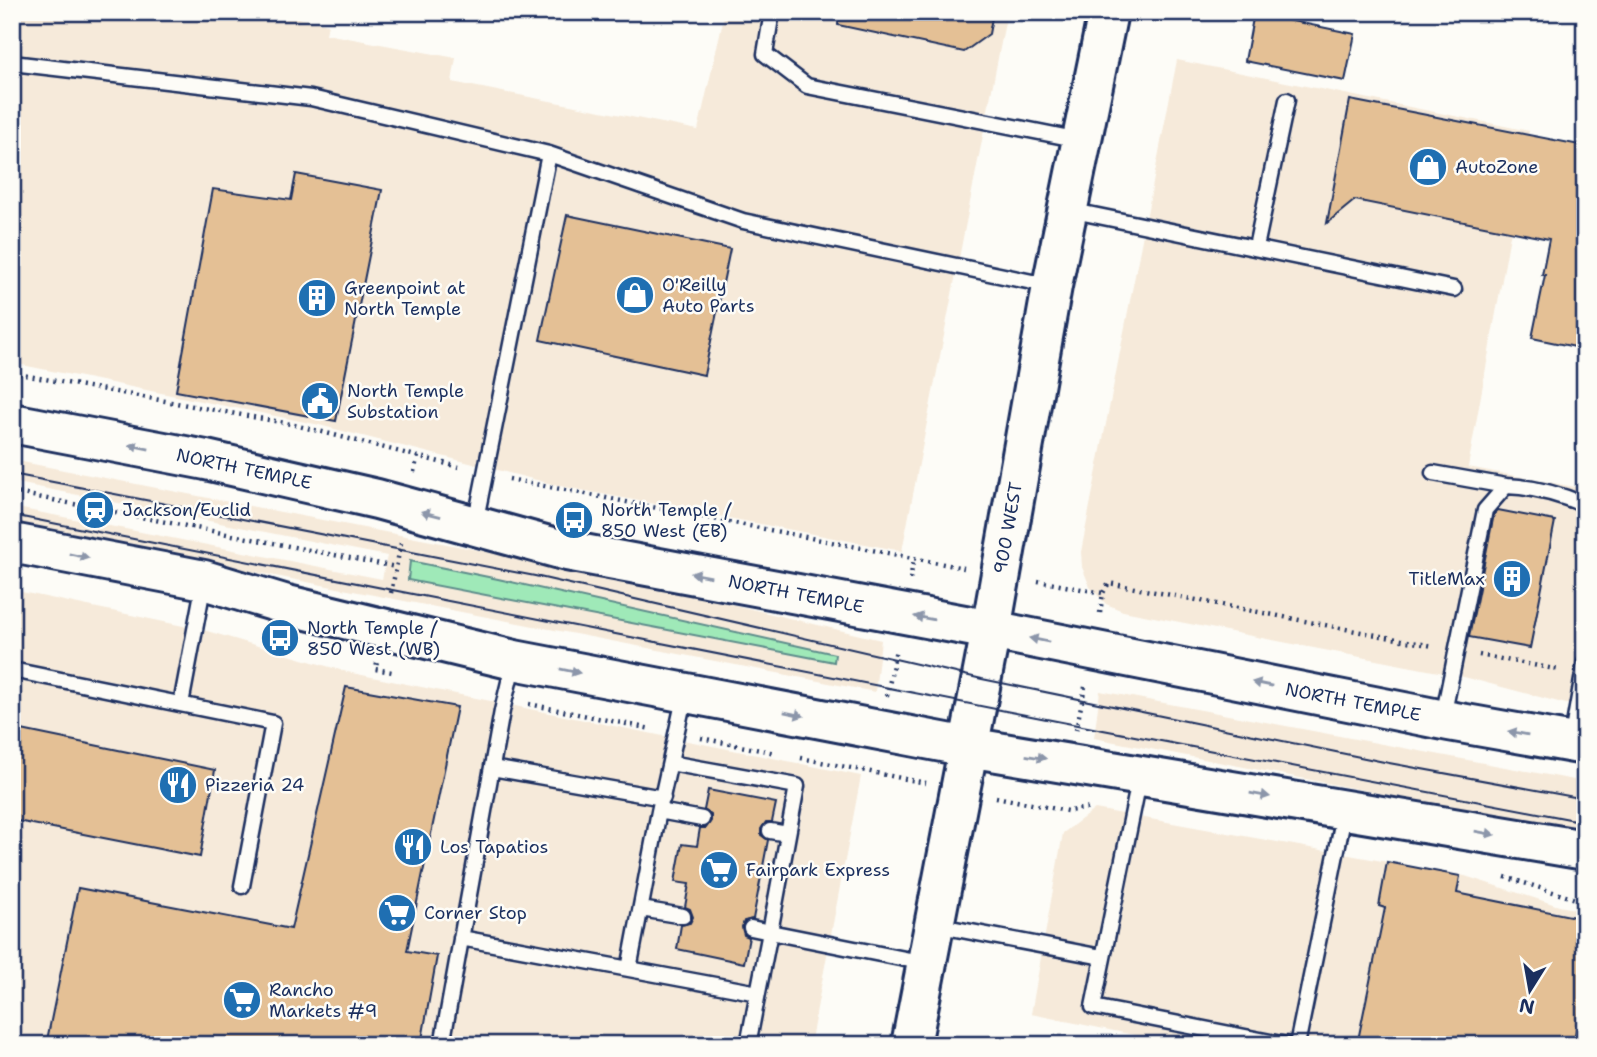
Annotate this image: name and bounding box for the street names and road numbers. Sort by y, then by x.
street label: NORTH TEMPLE [174,443,314,495]
street label: 900 WEST [988,480,1028,576]
street label: NORTH TEMPLE [726,569,866,619]
street label: NORTH TEMPLE [1283,677,1423,727]

